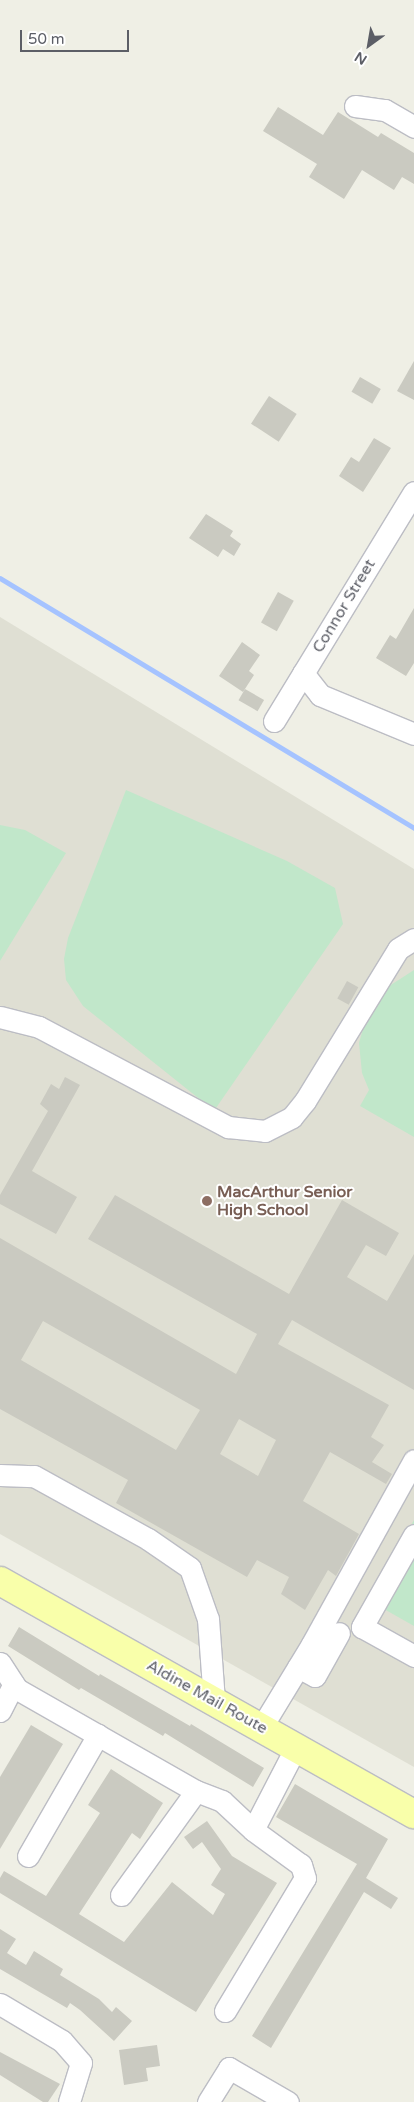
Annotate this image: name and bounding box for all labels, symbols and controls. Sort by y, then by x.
scale bar [22,20,131,52]
north arrow [344,20,394,70]
text: 50 m [28,30,65,48]
text: N [352,48,370,68]
street label: Connor Street [309,556,379,656]
place label: MacArthur Senior High School [217,1182,352,1220]
marker: MacArthur Senior High School [201,1195,213,1207]
street label: Aldine Mail Route [143,1656,271,1738]

